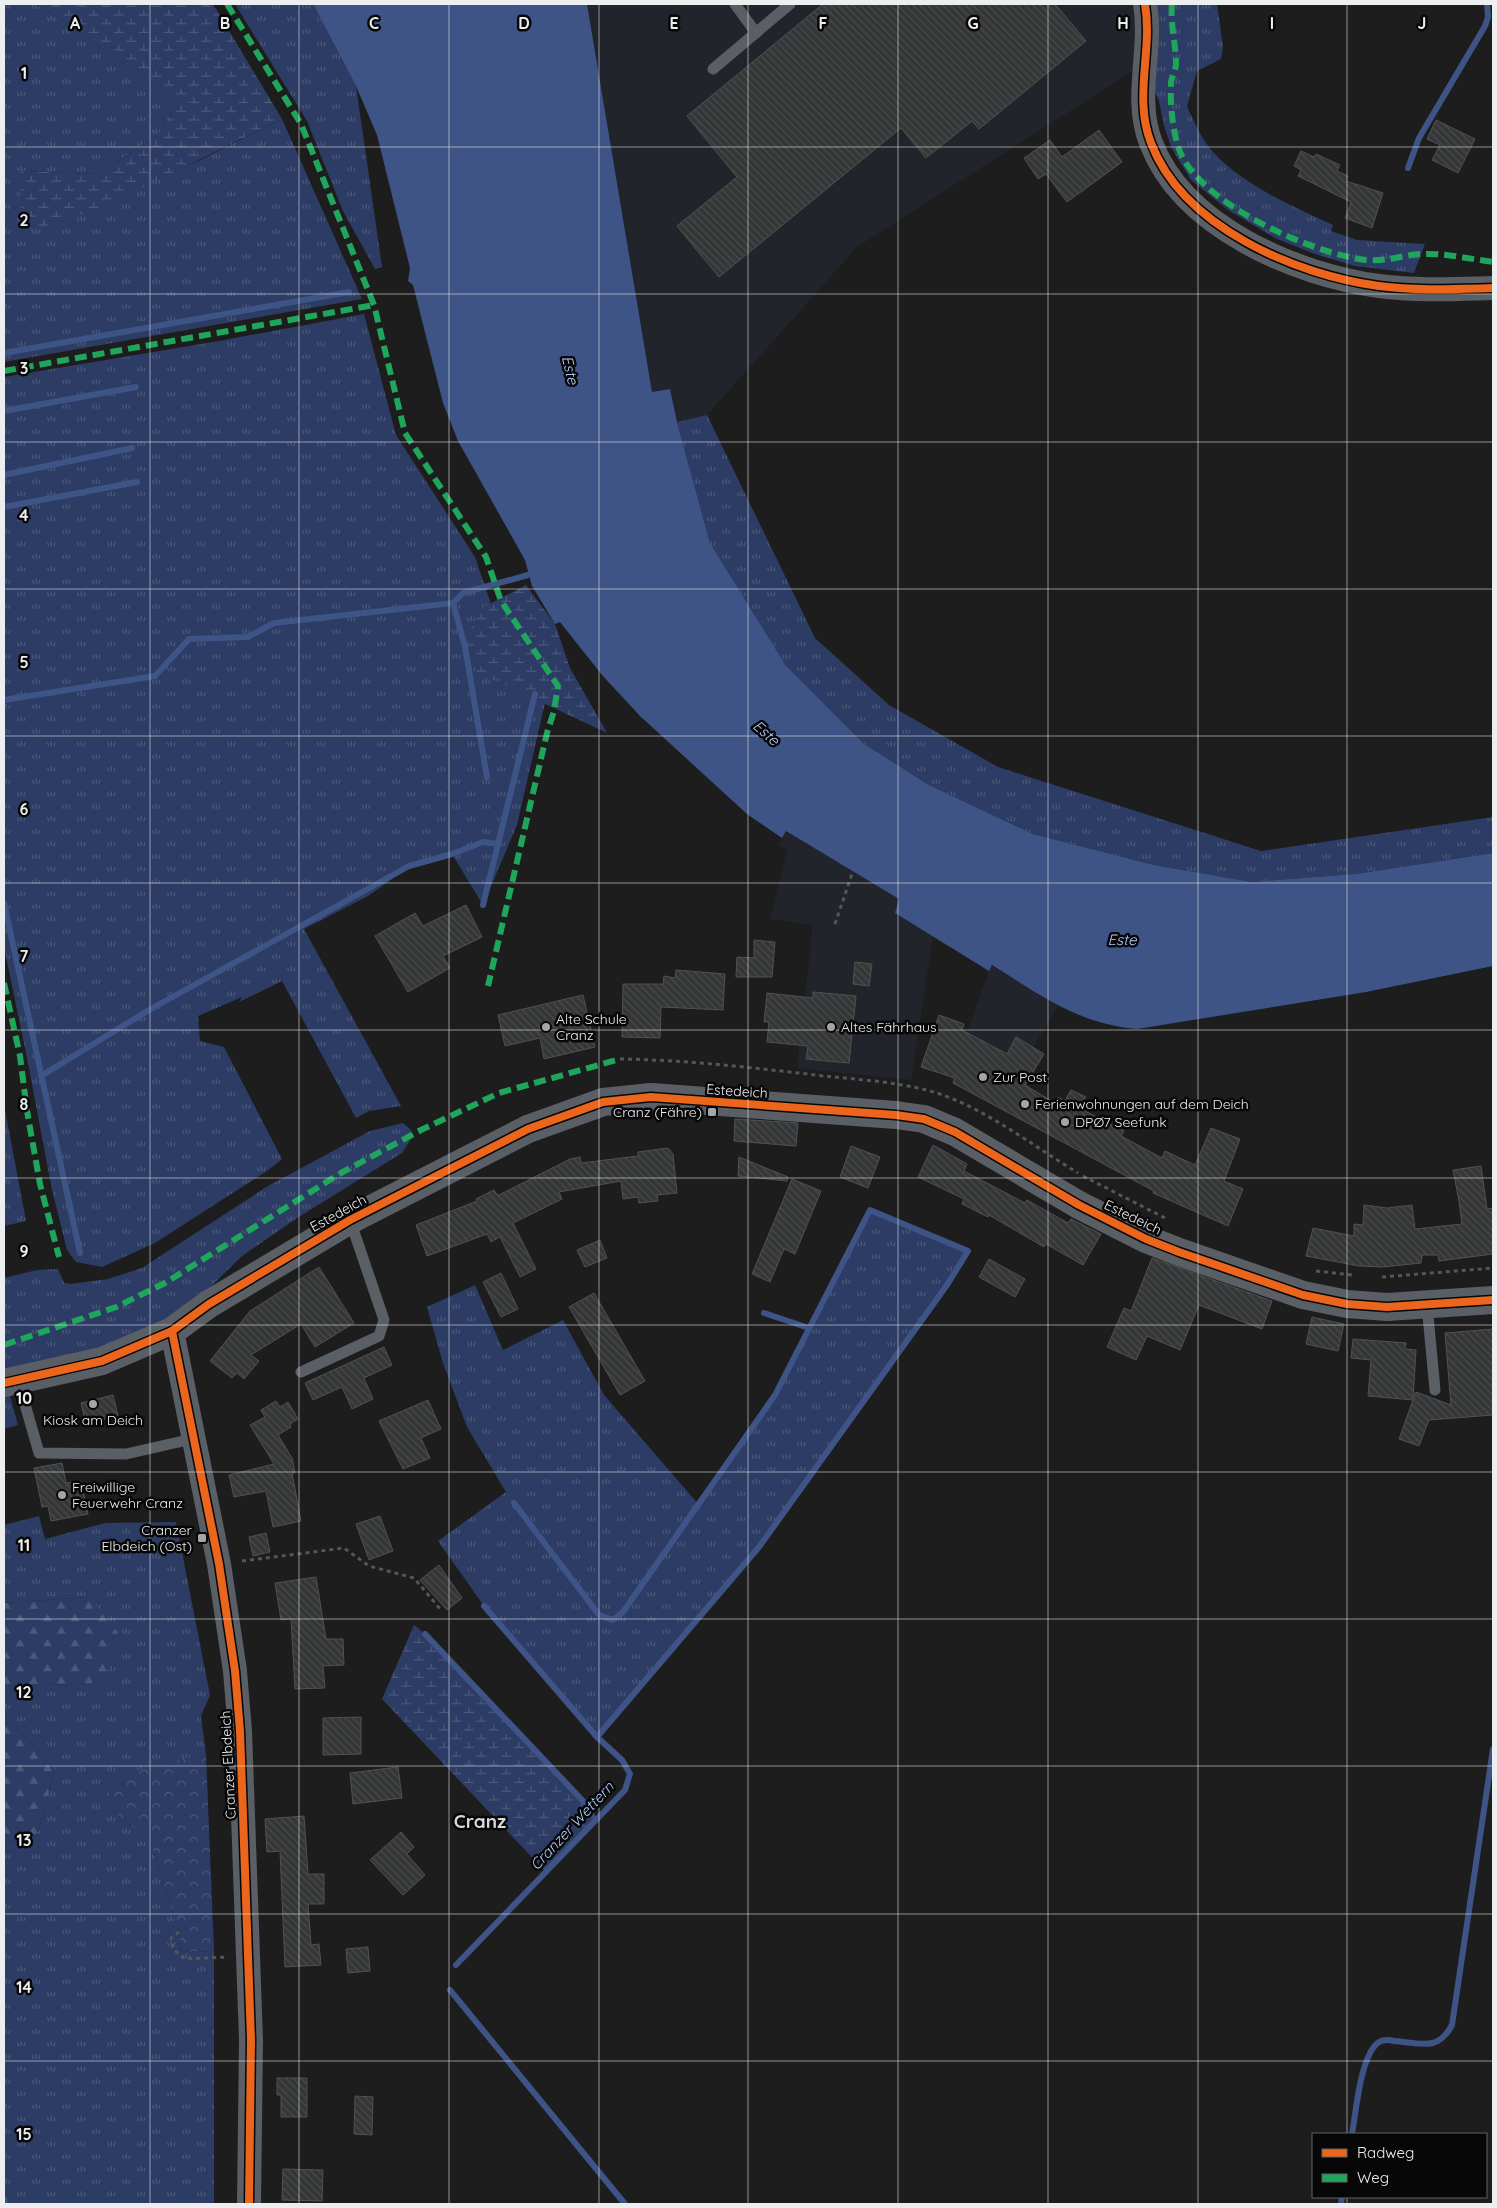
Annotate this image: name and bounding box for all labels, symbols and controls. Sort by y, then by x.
text: A [70,13,81,33]
text: B [220,13,230,33]
text: C [369,13,379,33]
text: D [518,13,530,33]
text: E [669,13,679,33]
text: F [819,13,828,33]
text: G [967,13,979,33]
text: H [1117,13,1129,33]
text: I [1270,13,1274,33]
text: J [1418,13,1426,33]
text: 1 [21,63,27,83]
text: 2 [19,210,29,230]
water label: Este [558,354,583,387]
text: 3 [20,358,28,378]
text: 4 [19,505,29,525]
text: 5 [19,652,29,672]
water label: Este [749,716,784,750]
text: 6 [20,799,29,819]
water label: Este [1107,930,1137,949]
text: 7 [20,946,29,966]
place label: Alte Schule Cranz [556,1010,627,1044]
place label: Altes Fährhaus [841,1018,937,1036]
marker: Alte Schule Cranz [540,1021,552,1033]
marker: Altes Fährhaus [825,1021,837,1033]
place label: Zur Post [993,1068,1047,1086]
marker: Zur Post [977,1071,989,1083]
street label: Estedeich [706,1080,768,1102]
text: 8 [20,1094,29,1114]
place label: Ferienwohnungen auf dem Deich [1035,1095,1249,1113]
marker: Ferienwohnungen auf dem Deich [1019,1098,1031,1110]
place label: Cranz (Fähre) [613,1103,702,1121]
marker: Cranz (Fähre) [706,1106,718,1118]
place label: DPØ7 Seefunk [1075,1113,1167,1131]
marker: DPØ7 Seefunk [1059,1116,1071,1128]
street label: Estedeich [307,1190,369,1236]
street label: Estedeich [1101,1195,1165,1239]
text: 9 [19,1241,29,1261]
text: 10 [16,1388,32,1408]
marker: Kiosk am Deich [87,1398,99,1410]
place label: Kiosk am Deich [43,1411,143,1429]
place label: Freiwillige Feuerwehr Cranz [72,1478,183,1512]
marker: Freiwillige Feuerwehr Cranz [56,1489,68,1501]
place label: Cranzer Elbdeich (Ost) [101,1521,193,1555]
marker: Cranzer Elbdeich (Ost) [196,1532,208,1544]
text: 11 [18,1535,30,1555]
text: 12 [16,1682,32,1702]
street label: Cranzer Elbdeich [216,1710,240,1820]
water label: Cranzer Wettern [526,1777,618,1874]
district label: Cranz [454,1809,506,1833]
text: 13 [17,1830,31,1850]
text: 14 [16,1977,32,1997]
text: 15 [16,2124,32,2144]
legend [1312,2133,1487,2198]
text: Radweg [1357,2143,1414,2162]
text: Weg [1357,2168,1389,2187]

